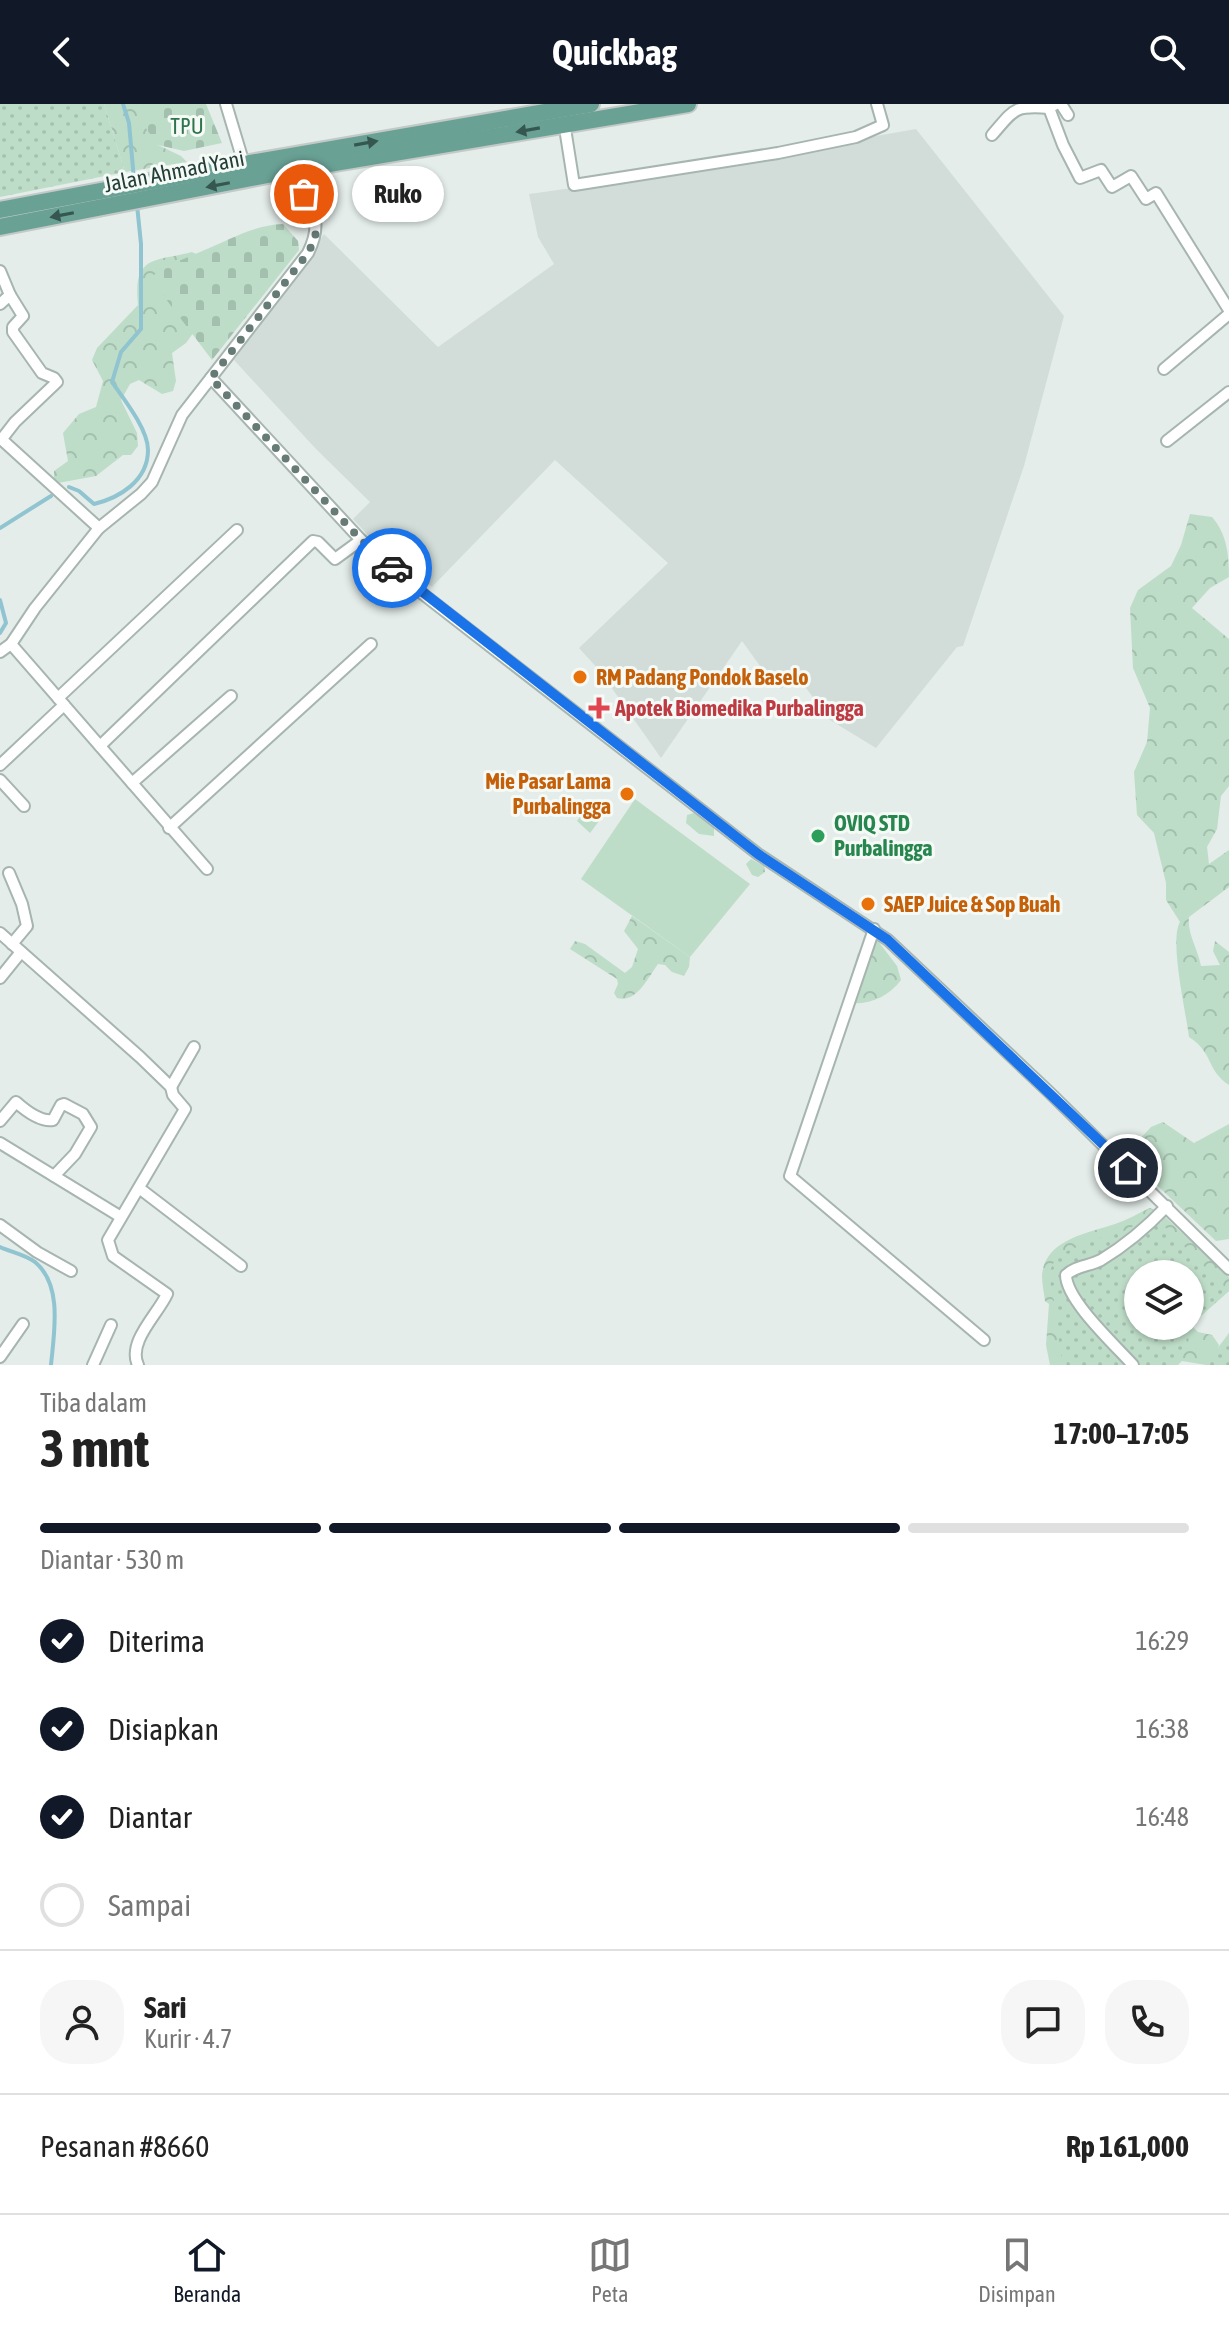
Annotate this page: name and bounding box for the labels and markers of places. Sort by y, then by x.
pin [270,160,338,228]
callout: Ruko [352,166,444,222]
place label: RM Padang Pondok Baselo [596,664,809,690]
marker: RM Padang Pondok Baselo [571,668,589,686]
place label: Apotek Biomedika Purbalingga [614,695,864,721]
marker: Apotek Biomedika Purbalingga [590,699,608,717]
place label: Mie Pasar Lama Purbalingga [485,768,611,819]
marker: Mie Pasar Lama Purbalingga [618,785,636,803]
place label: OVIQ STD Purbalingga [834,810,932,861]
marker: OVIQ STD Purbalingga [809,827,827,845]
place label: SAEP Juice & Sop Buah [884,891,1061,917]
marker: SAEP Juice & Sop Buah [859,895,877,913]
pin [1094,1134,1162,1202]

